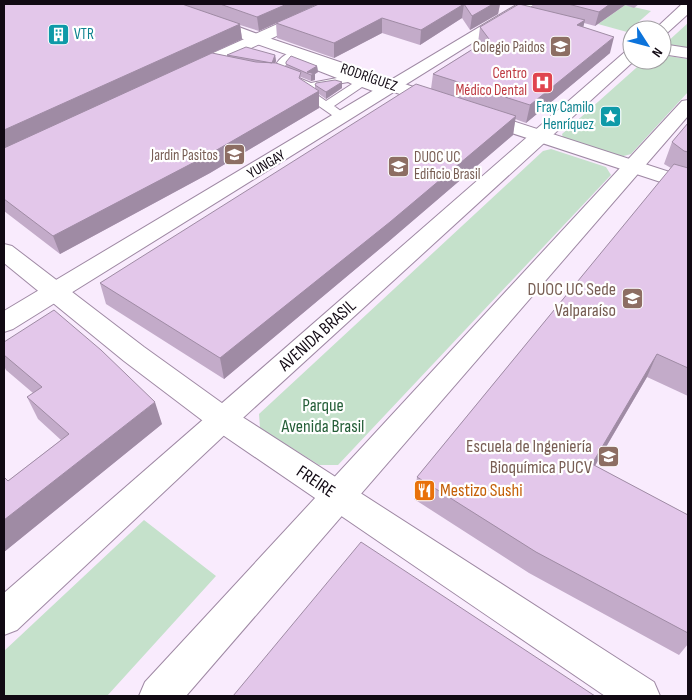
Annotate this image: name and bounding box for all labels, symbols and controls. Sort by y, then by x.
north arrow [622,20,672,70]
building icon: VTR [46,22,70,46]
place label: VTR [74,25,94,44]
school or university icon: Colegio Paidos [549,35,573,59]
place label: Colegio Paidos [473,38,545,57]
text: N [648,44,666,60]
street label: RODRÍGUEZ [338,59,400,96]
place label: Centro Médico Dental [455,64,527,100]
hospital icon: Centro Médico Dental [531,70,555,94]
place label: Fray Camilo Henríquez [536,98,595,134]
place icon: Fray Camilo Henríquez [598,104,622,128]
school or university icon: Jardin Pasitos [222,143,246,167]
street label: YUNGAY [244,145,289,183]
place label: Jardin Pasitos [150,146,218,165]
place label: DUOC UC Edificio Brasil [414,148,481,184]
school or university icon: DUOC UC Edificio Brasil [386,154,410,178]
place label: DUOC UC Sede Valparaíso [528,279,616,321]
school or university icon: DUOC UC Sede Valparaíso [620,287,644,311]
street label: AVENIDA BRASIL [274,295,360,376]
park label: Parque Avenida Brasil [281,395,364,437]
place label: Escuela de Ingeniería Bioquímica PUCV [466,436,592,478]
school or university icon: Escuela de Ingeniería Bioquímica PUCV [596,444,620,468]
street label: FREIRE [292,461,339,502]
restaurant icon: Mestizo Sushi [412,478,436,502]
place label: Mestizo Sushi [440,480,523,501]

